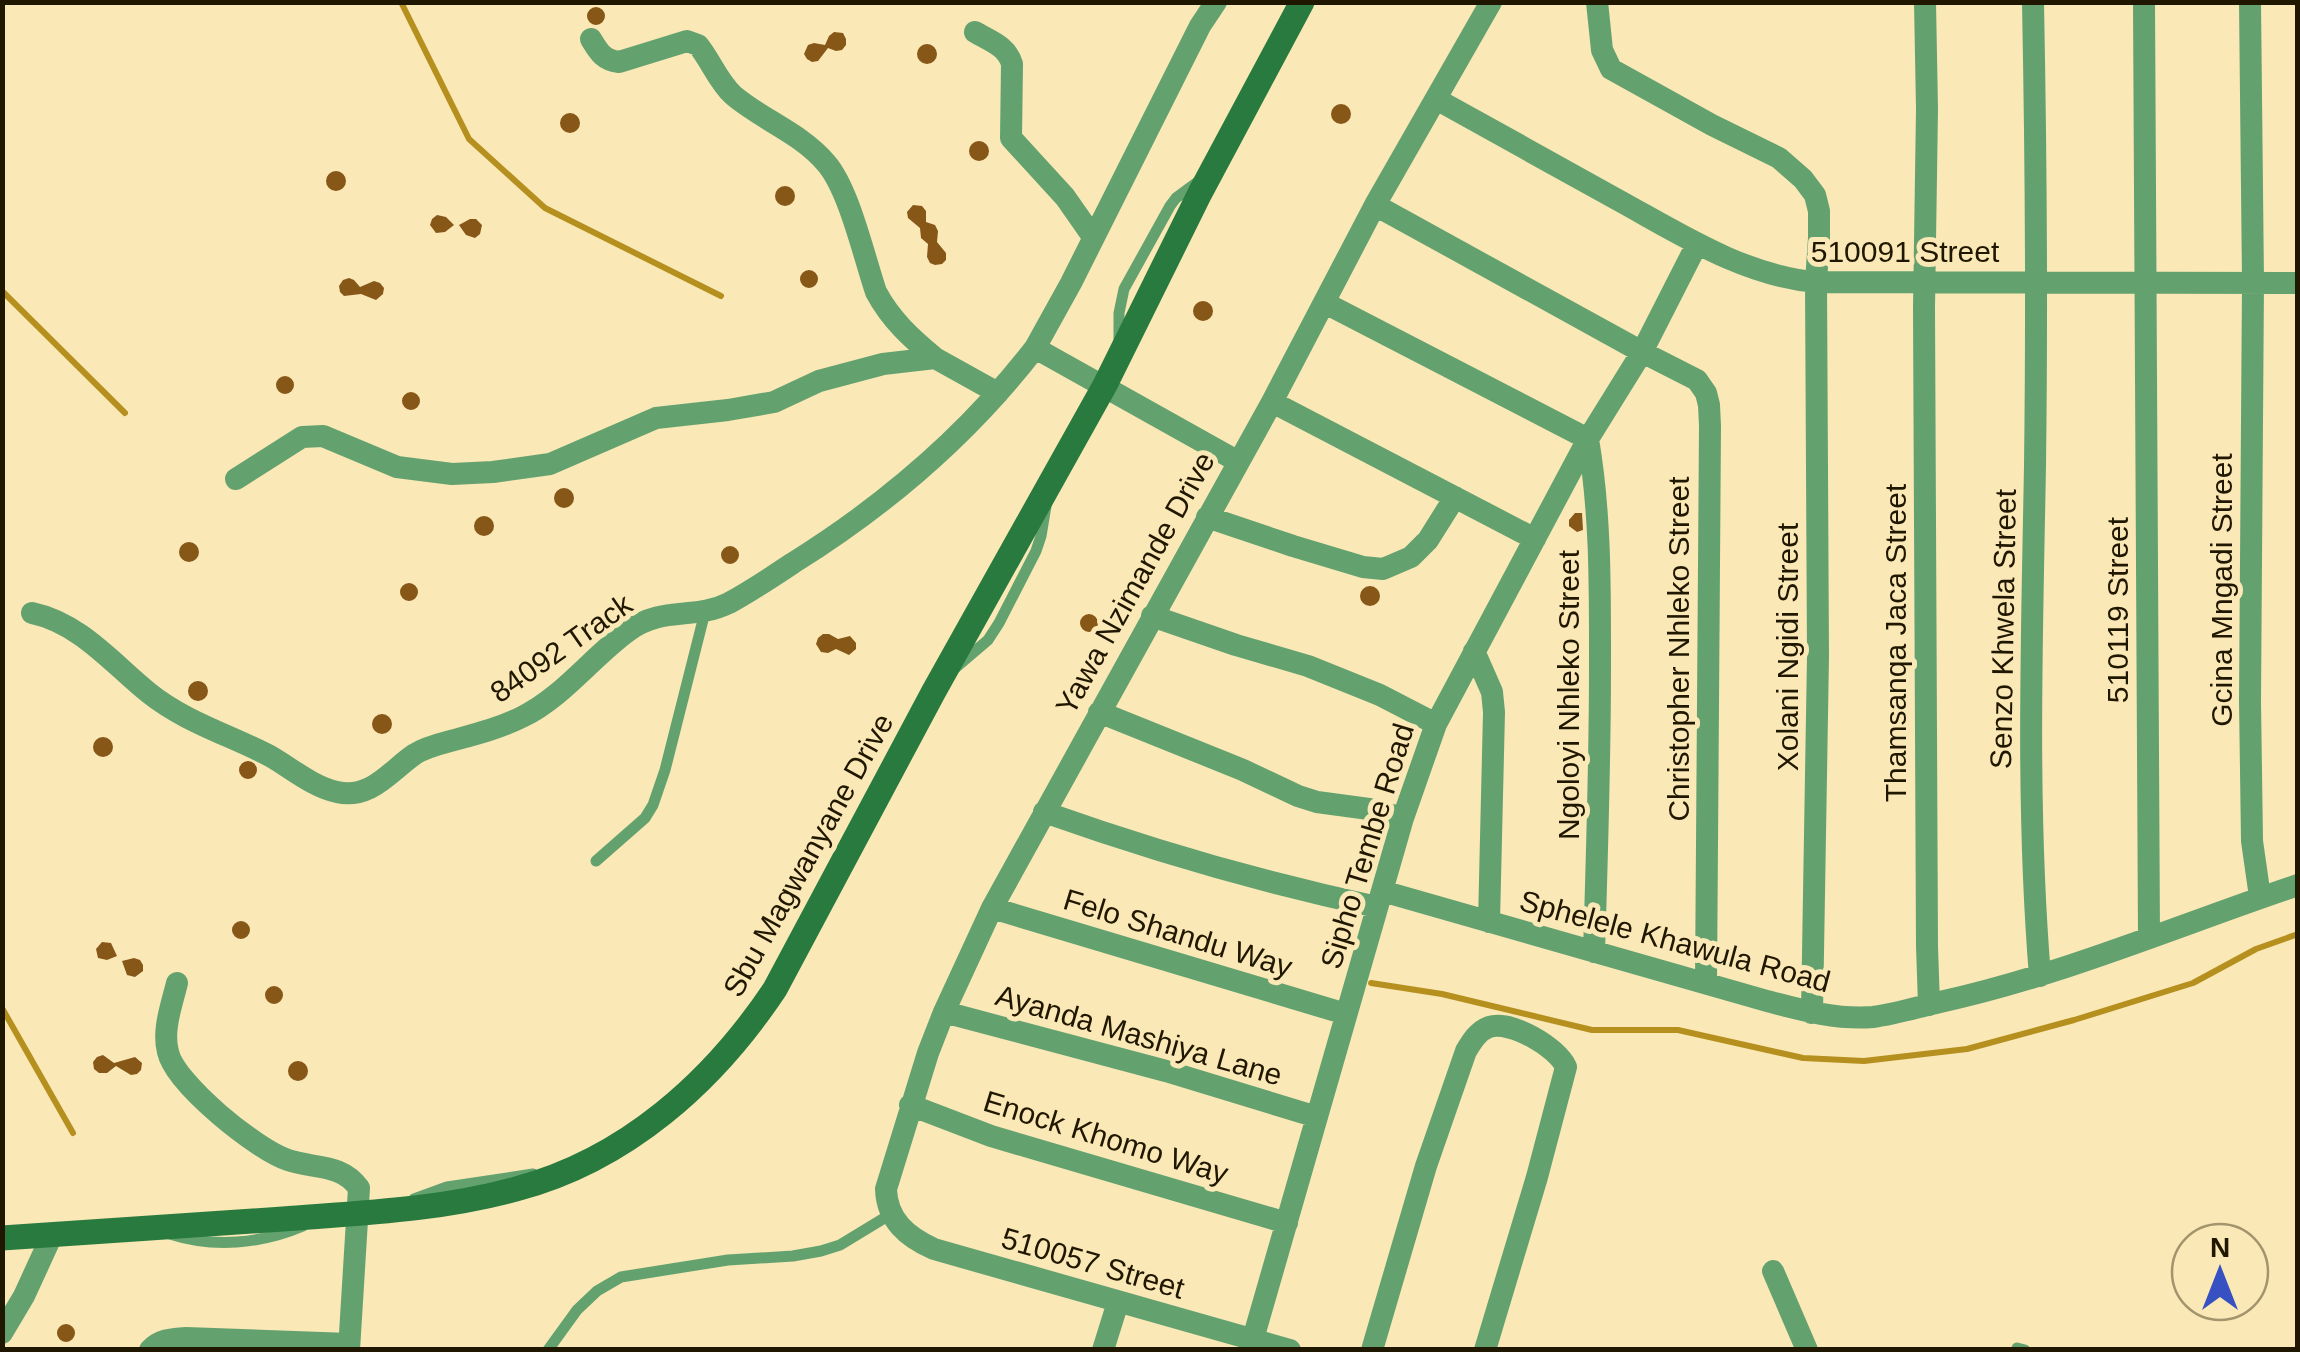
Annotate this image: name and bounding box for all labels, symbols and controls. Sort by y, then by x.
street label: 510091 Street [1811,235,2000,268]
street label: Yawa Nzimande Drive [1049,446,1221,720]
street label: Gcina Mngadi Street [2205,453,2238,727]
street label: Christopher Nhleko Street [1662,476,1695,822]
street label: Thamsanqa Jaca Street [1879,483,1912,802]
street label: Senzo Khwela Street [1984,488,2022,769]
street label: 510119 Street [2101,516,2134,703]
street label: Xolani Ngidi Street [1771,522,1804,771]
street label: Ngoloyi Nhleko Street [1552,549,1585,840]
street label: 84092 Track [484,587,639,709]
street label: Sbu Magwanyane Drive [716,708,900,1002]
street label: Sipho Tembe Road [1314,719,1420,973]
street label: Felo Shandu Way [1060,883,1296,983]
street label: Sphelele Khawula Road [1516,884,1834,998]
street label: Ayanda Mashiya Lane [992,978,1286,1092]
street label: Enock Khomo Way [980,1084,1232,1190]
street label: 510057 Street [998,1221,1189,1305]
north arrow [2170,1222,2270,1322]
text: N [2210,1232,2230,1263]

